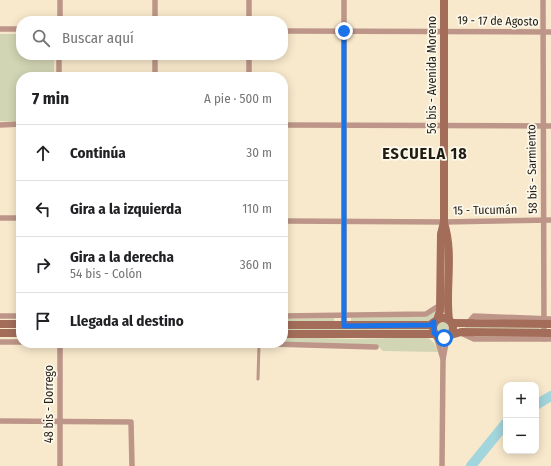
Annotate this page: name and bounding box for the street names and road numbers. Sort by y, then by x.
street label: 19 - 17 de Agosto [457,13,539,29]
street label: 56 bis - Avenida Moreno [425,16,439,134]
street label: 58 bis - Sarmiento [524,124,540,214]
street label: 15 - Tucumán [453,202,517,218]
street label: 48 bis - Dorrego [42,365,56,443]

